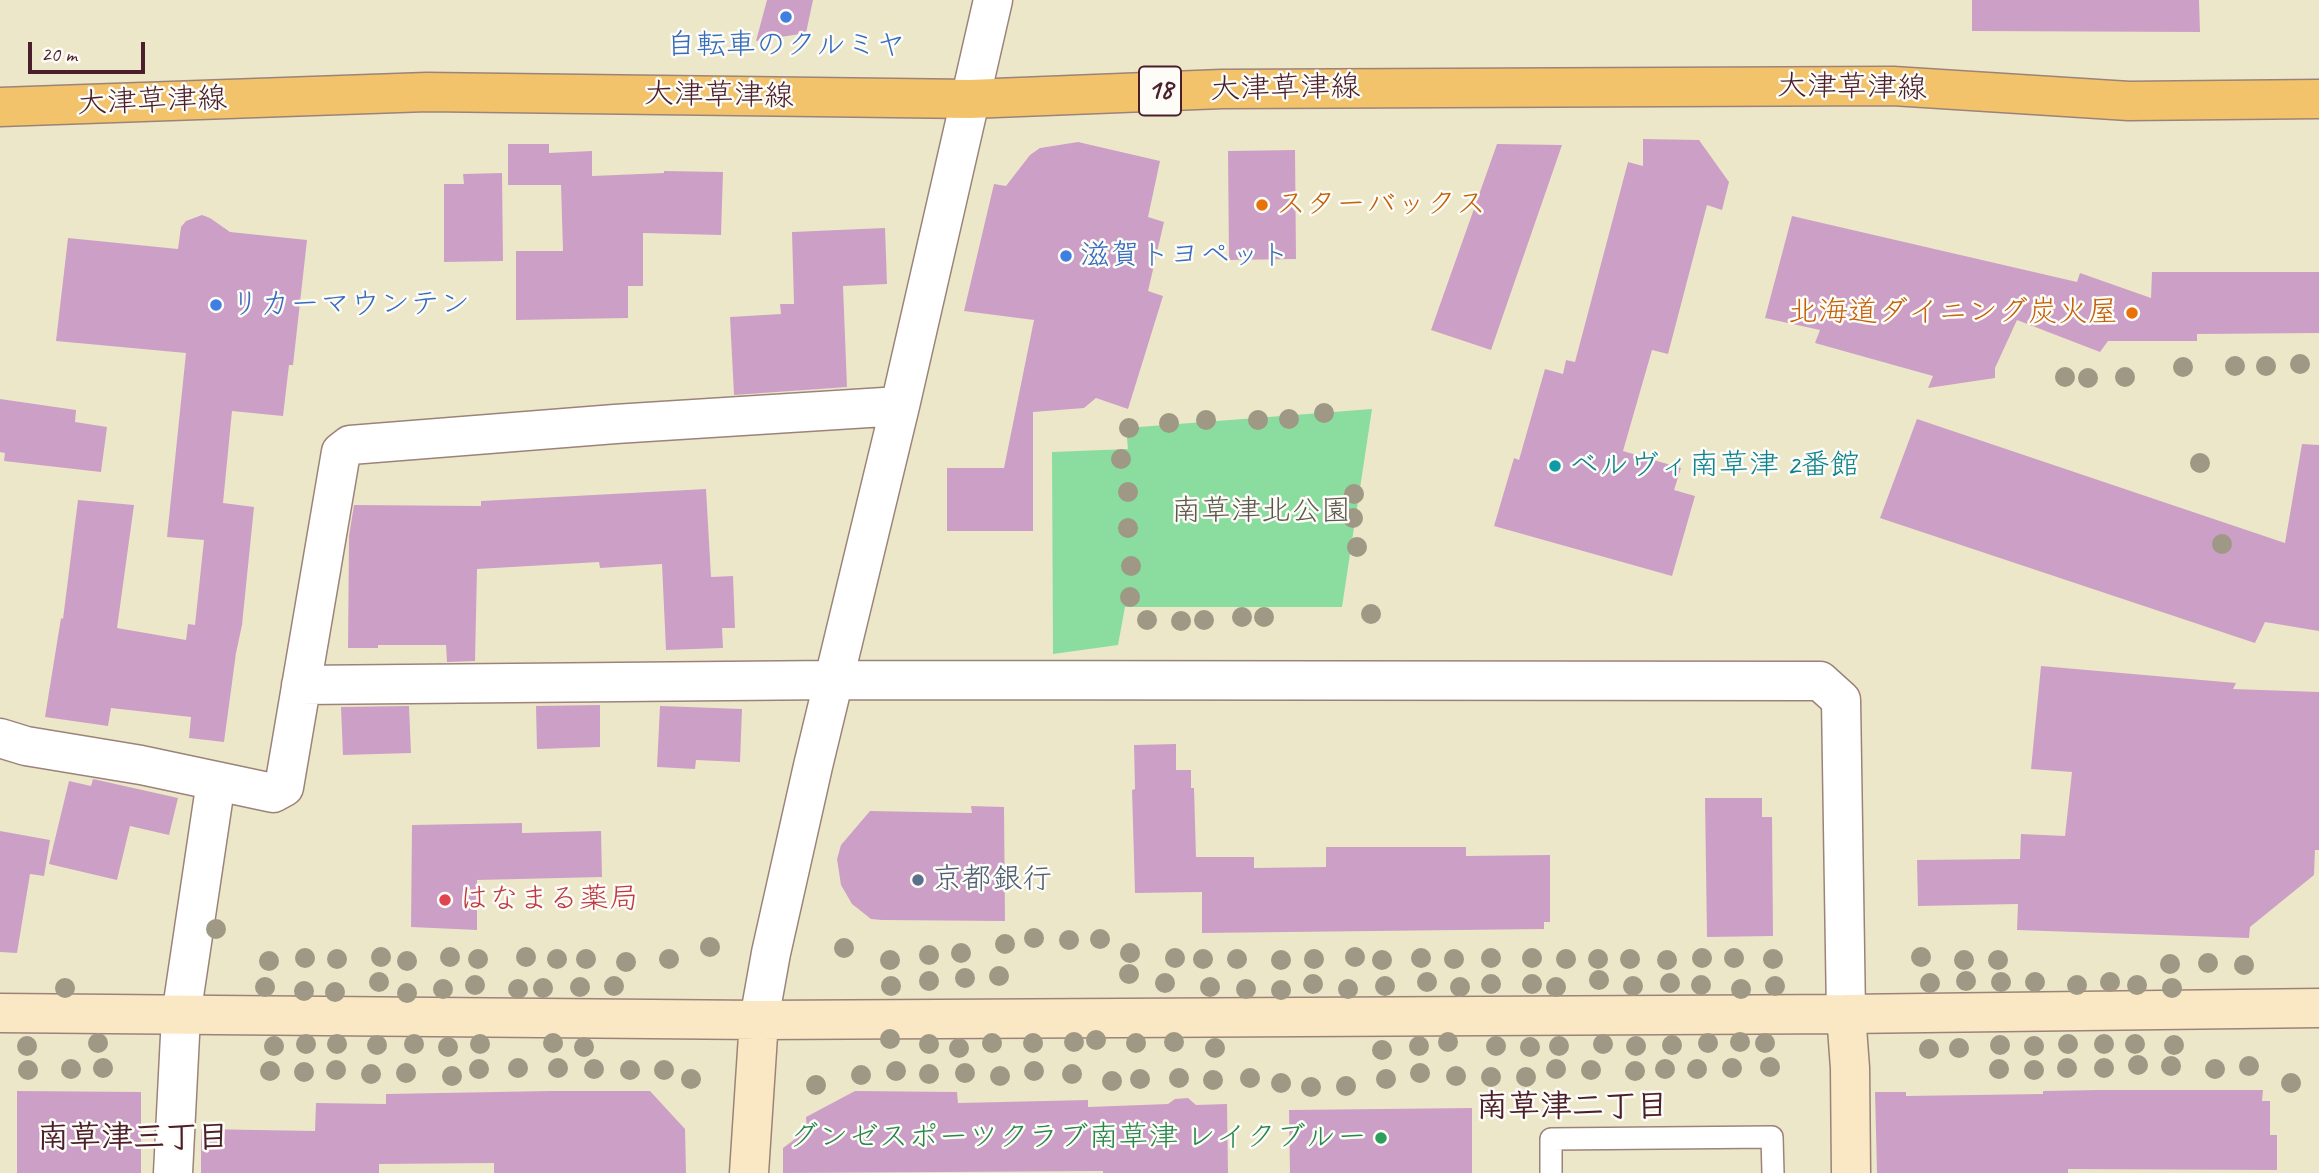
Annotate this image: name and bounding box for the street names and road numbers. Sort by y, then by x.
road number: 18 [1139,66,1181,116]
street label: 大津草津線 [1777,69,1927,107]
street label: 大津草津線 [1210,70,1360,108]
street label: 大津草津線 [644,77,794,115]
street label: 大津草津線 [76,81,228,123]

